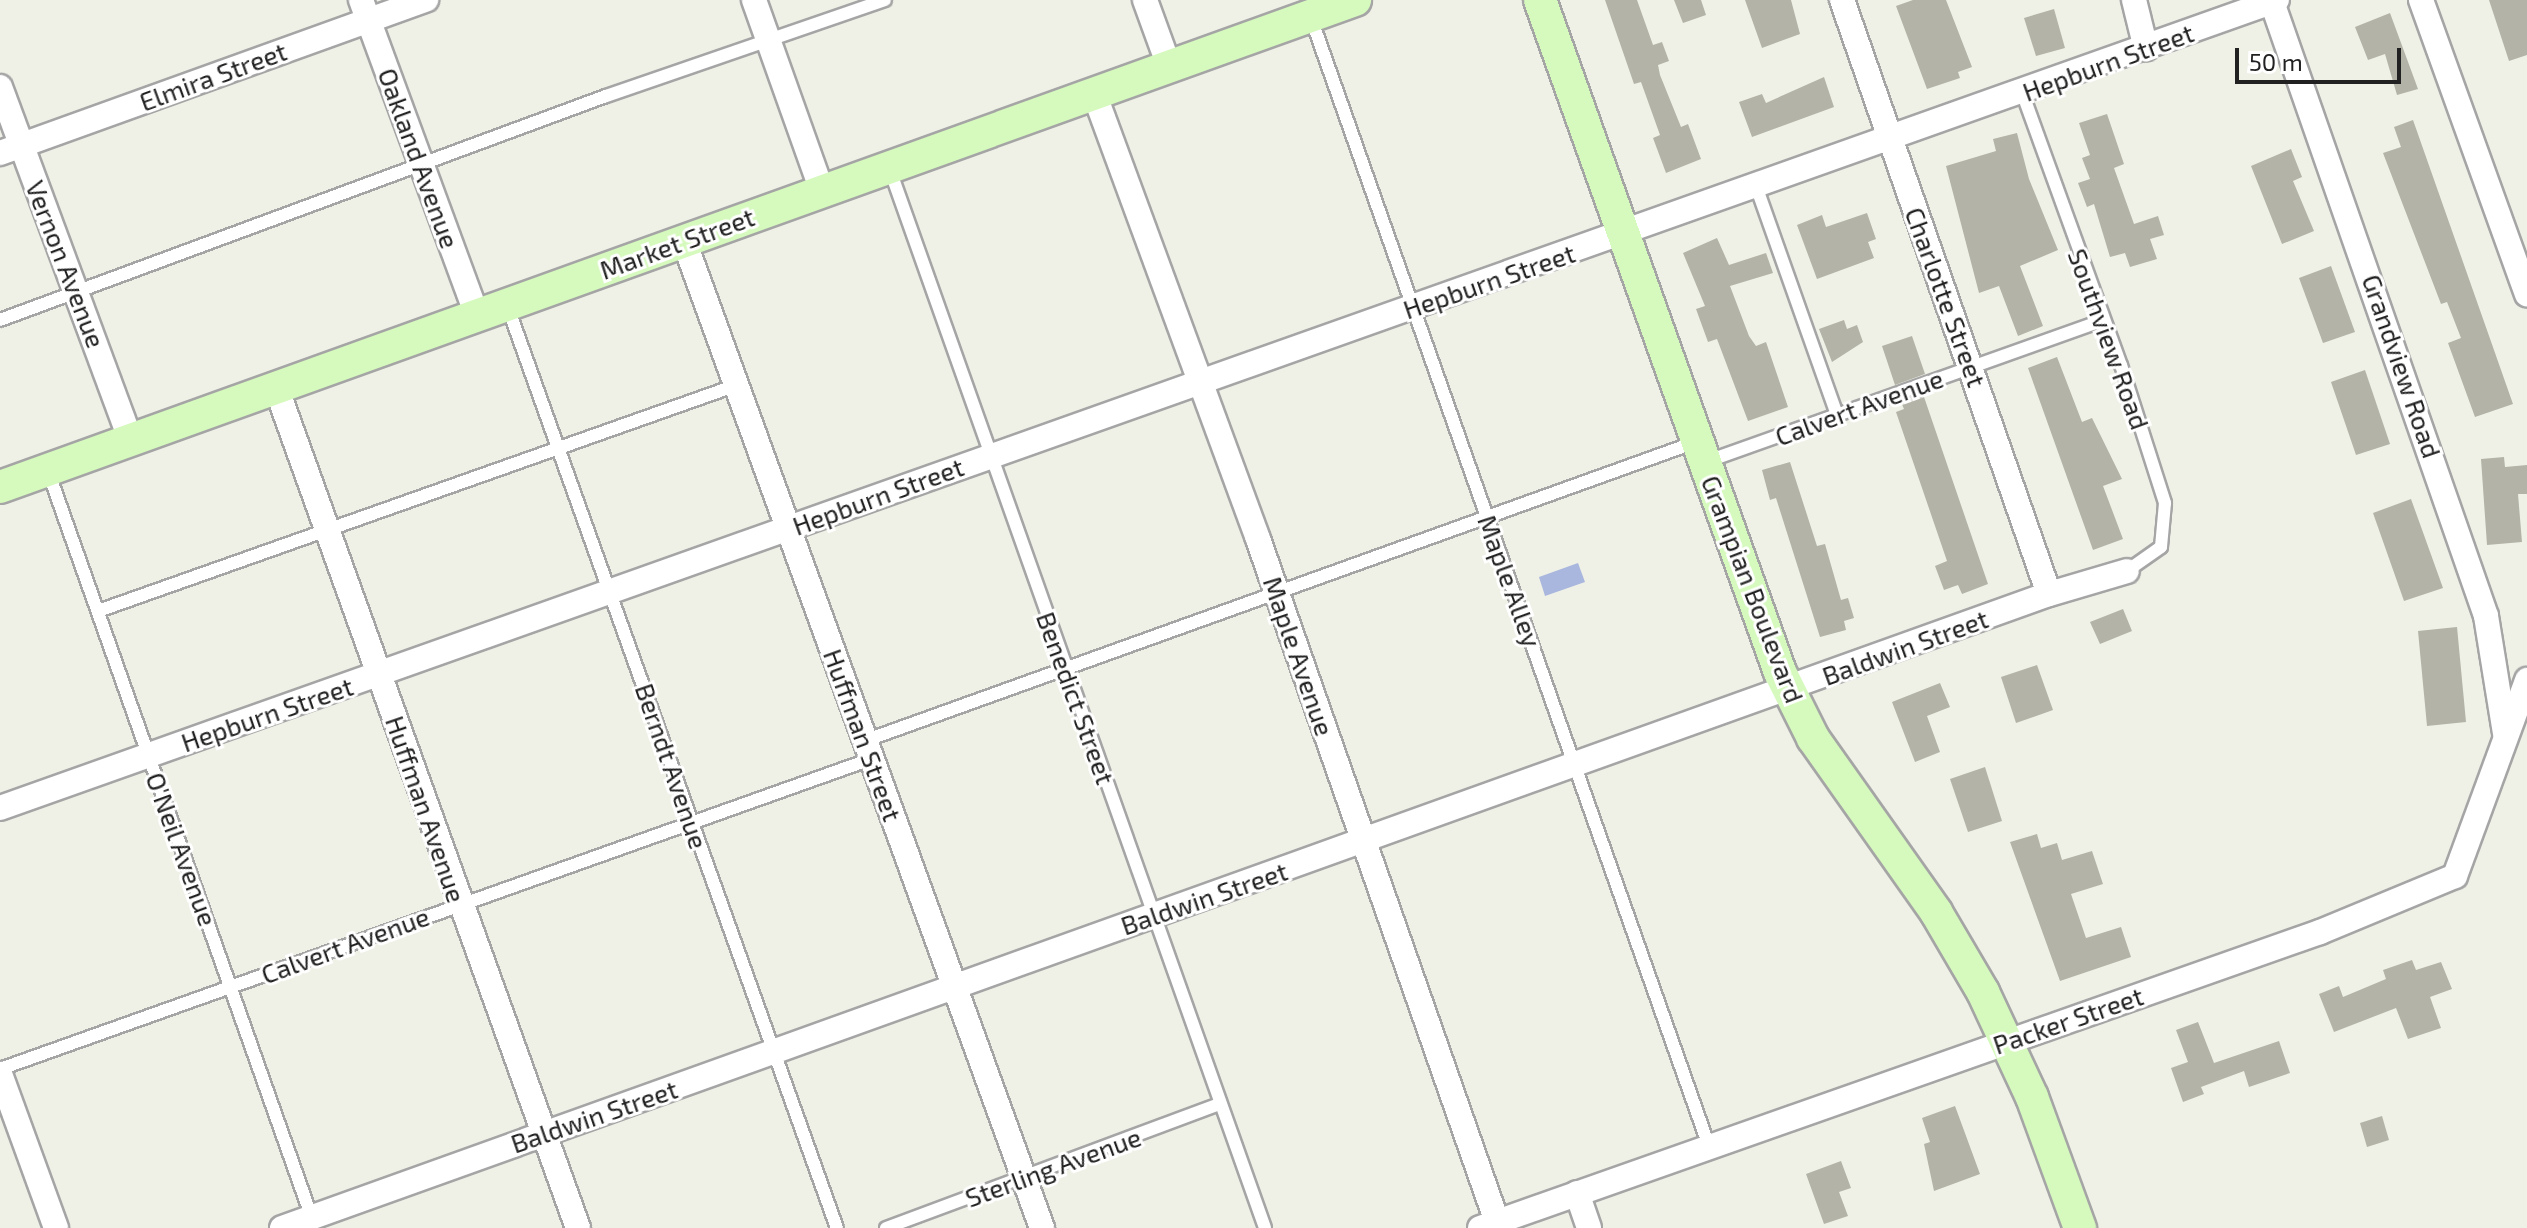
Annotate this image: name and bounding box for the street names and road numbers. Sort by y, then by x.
street label: Hepburn Street [2018,17,2198,107]
street label: Elmira Street [135,35,291,117]
street label: Oakland Avenue [372,63,466,253]
street label: Vernon Avenue [20,176,112,352]
street label: Market Street [595,201,759,285]
street label: Charlotte Street [1899,203,1993,391]
street label: Hepburn Street [1399,237,1579,325]
street label: Southview Road [2062,244,2156,434]
street label: Grandview Road [2356,270,2448,462]
street label: Calvert Avenue [1770,362,1948,452]
street label: Hepburn Street [788,451,968,541]
street label: Grampian Boulevard [1695,471,1811,707]
street label: Maple Alley [1472,510,1548,652]
street label: Maple Avenue [1257,572,1341,740]
street label: Baldwin Street [1818,603,1992,691]
street label: Benedict Street [1030,608,1122,788]
street label: Huffman Street [817,645,909,825]
street label: Hepburn Street [177,670,357,758]
street label: Berndt Avenue [629,679,715,853]
street label: Huffman Avenue [379,711,473,907]
street label: O'Neil Avenue [140,767,224,931]
street label: Baldwin Street [1117,855,1291,941]
street label: Calvert Avenue [256,900,434,990]
street label: Packer Street [1988,980,2148,1060]
street label: Baldwin Street [507,1073,681,1159]
street label: Sterling Avenue [961,1121,1145,1213]

